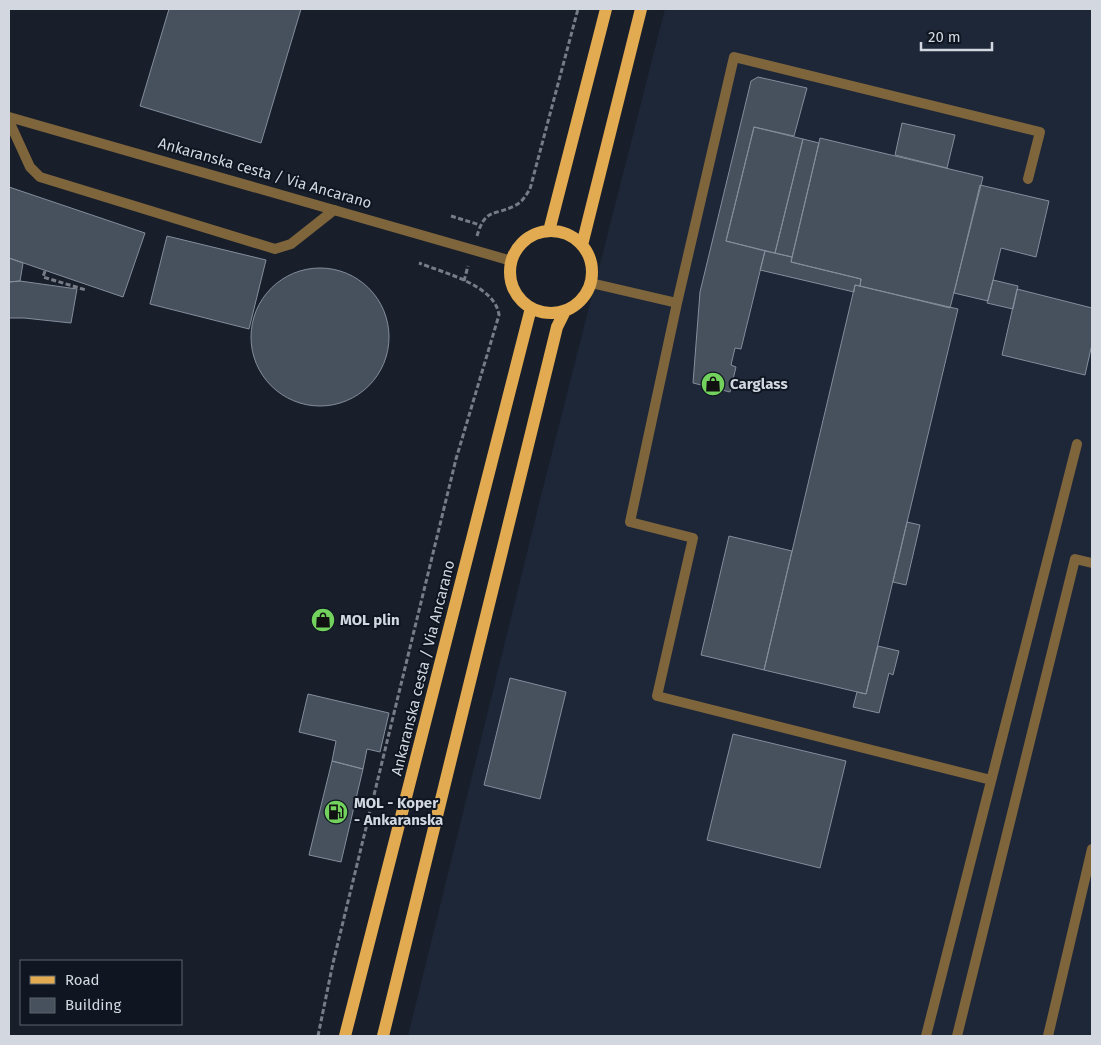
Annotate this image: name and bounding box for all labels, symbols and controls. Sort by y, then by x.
scale bar [921,20,992,52]
text: 20 m [928,28,961,46]
street label: Ankaranska cesta / Via Ancarano [156,134,374,212]
shop icon: Carglass [700,371,726,397]
place label: Carglass [730,375,788,393]
street label: Ankaranska cesta / Via Ancarano [387,558,459,778]
shop icon: MOL plin [310,607,336,633]
place label: MOL plin [340,611,400,629]
place label: MOL - Koper - Ankaranska [354,794,443,829]
fuel station icon: MOL - Koper - Ankaranska [323,799,349,825]
legend [20,960,182,1025]
text: Road [65,971,100,989]
text: Building [65,996,121,1014]

